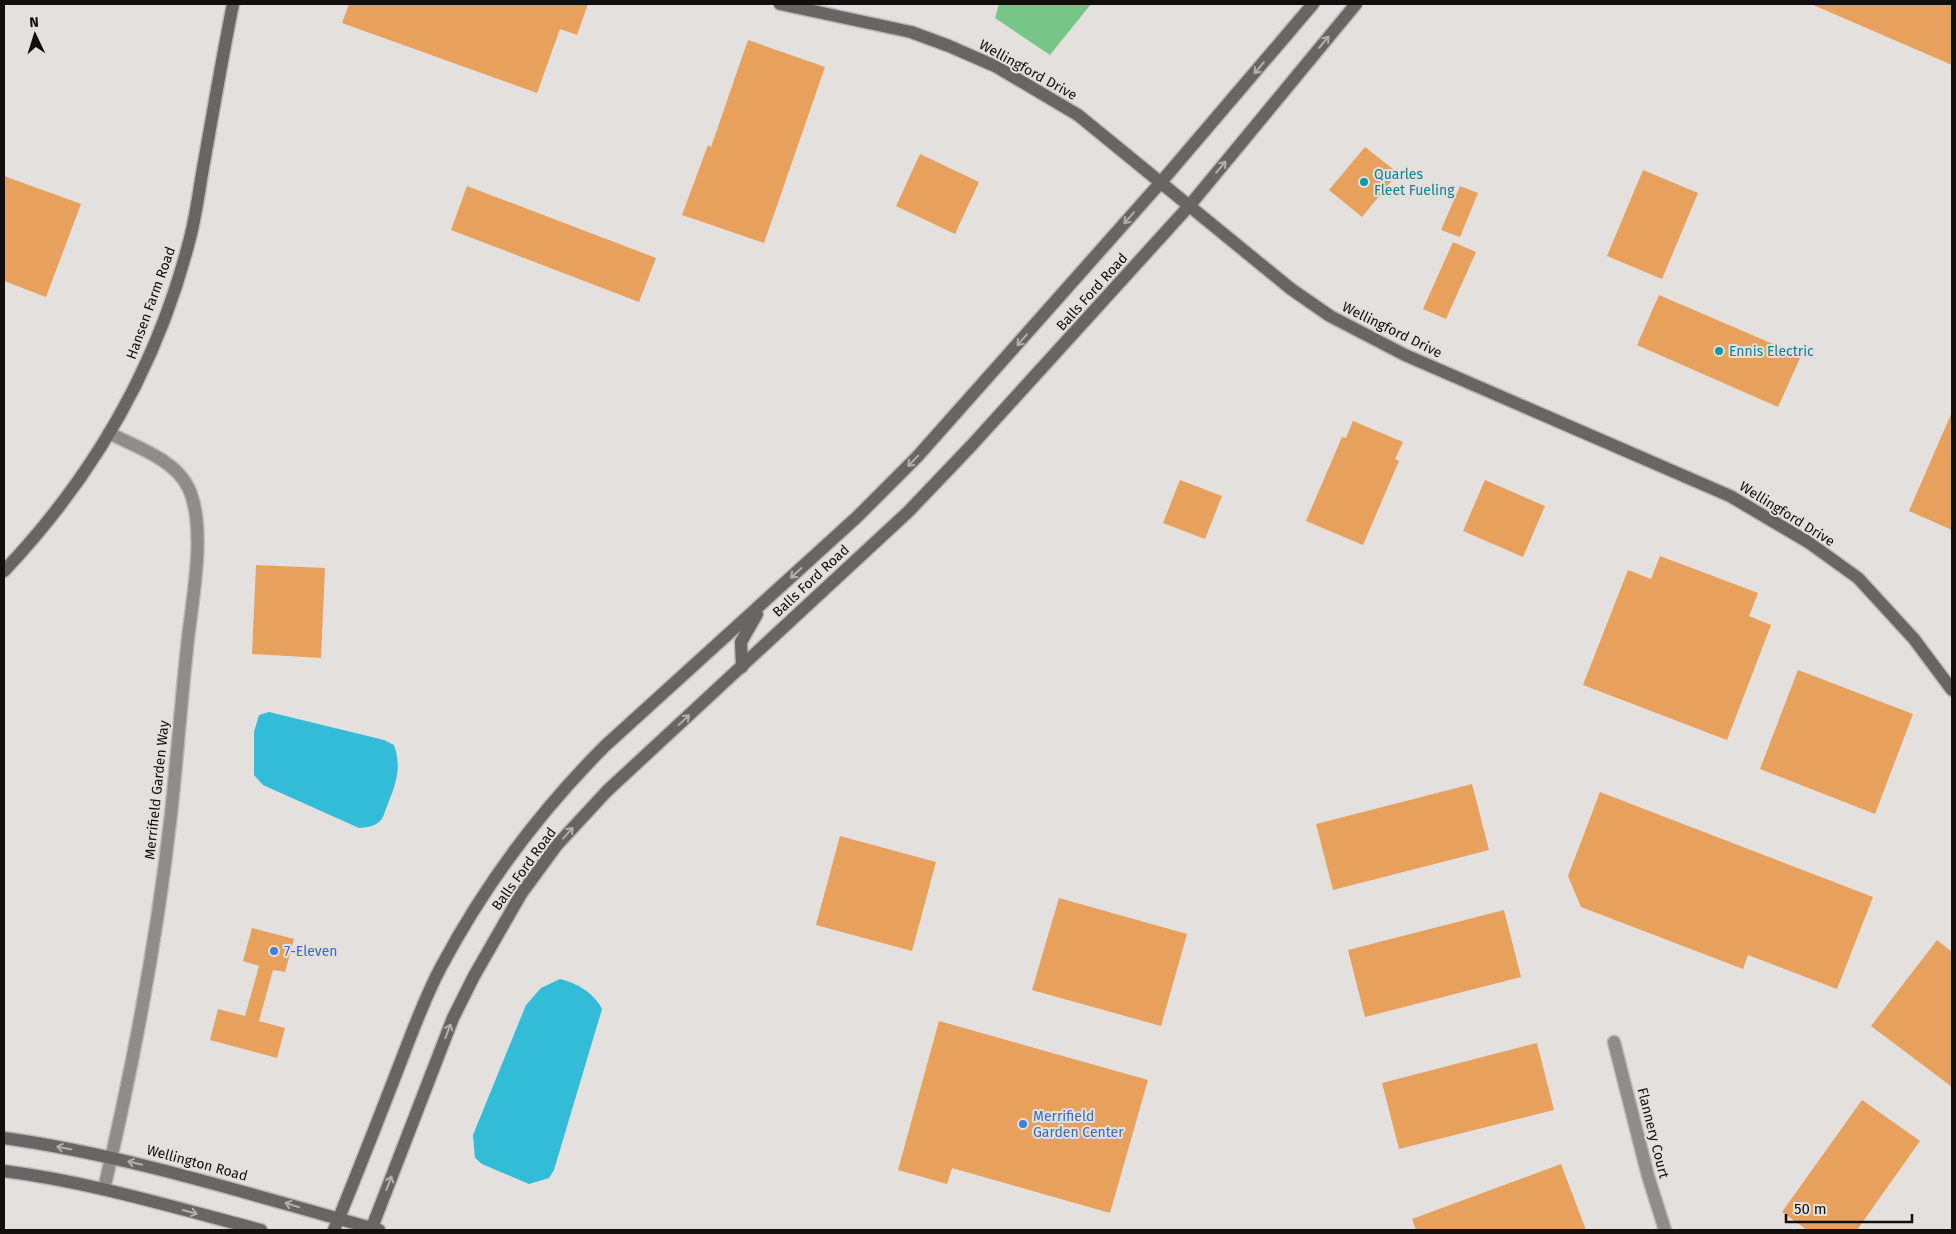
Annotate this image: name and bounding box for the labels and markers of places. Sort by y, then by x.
place label: Quarles Fleet Fueling [1374,166,1455,199]
marker: Quarles Fleet Fueling [1358,176,1370,188]
place label: Ennis Electric [1729,343,1814,360]
marker: Ennis Electric [1713,345,1725,357]
place label: 7-Eleven [284,943,338,960]
marker: 7-Eleven [268,945,280,957]
place label: Merrifield Garden Center [1033,1108,1124,1141]
marker: Merrifield Garden Center [1017,1118,1029,1130]

